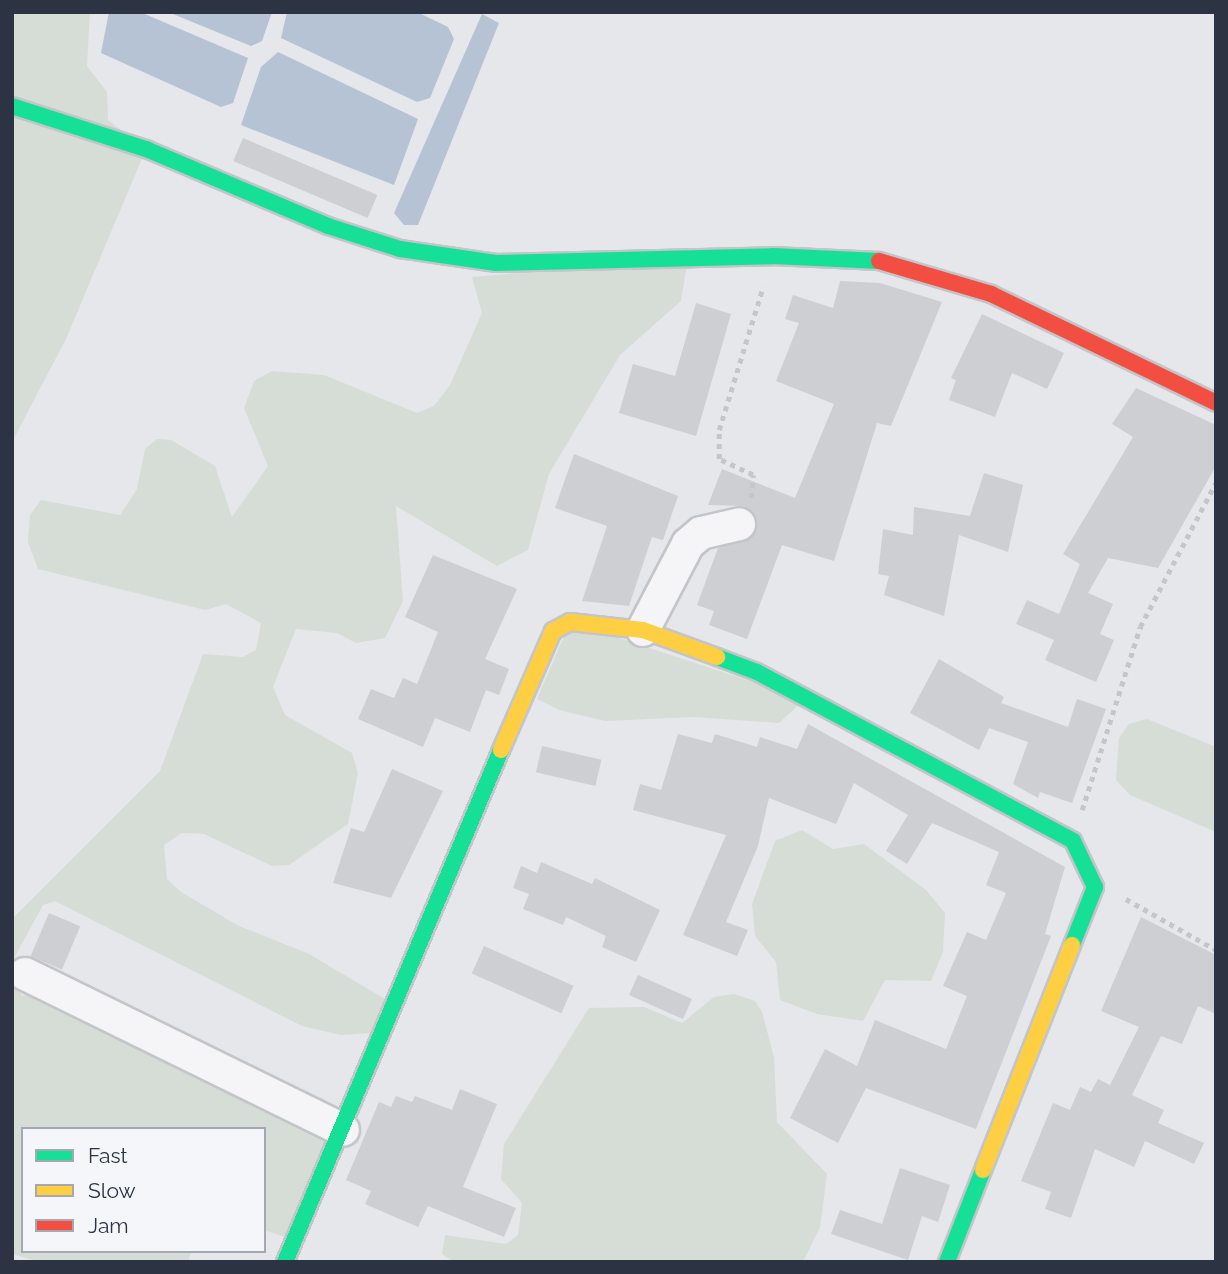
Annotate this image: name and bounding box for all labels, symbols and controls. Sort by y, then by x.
legend [21,1127,266,1253]
text: Fast [88,1143,128,1168]
text: Slow [88,1178,136,1203]
text: Jam [88,1213,129,1238]

